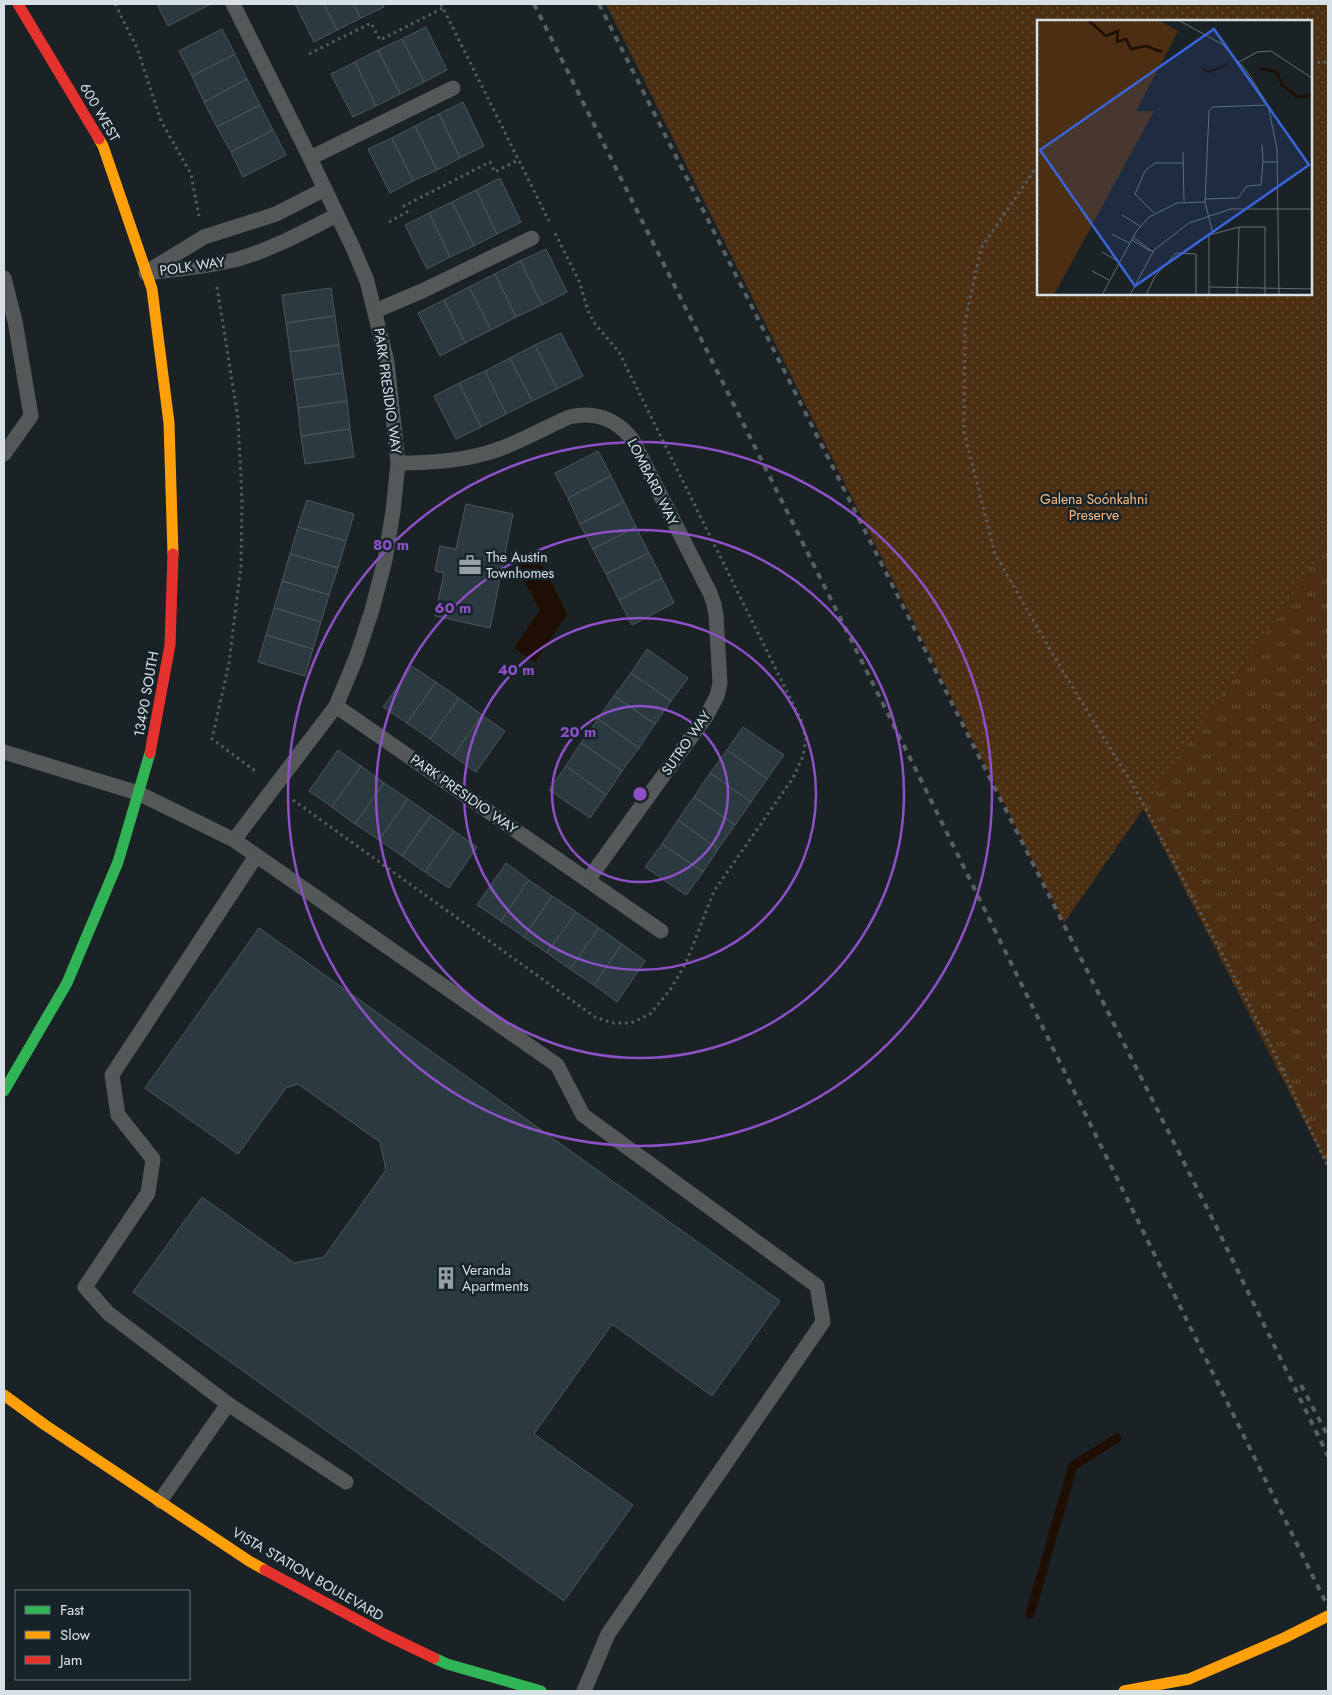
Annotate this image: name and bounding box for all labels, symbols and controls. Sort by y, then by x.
inset map [1037,20,1312,295]
street label: 600 WEST [75,79,125,145]
street label: POLK WAY [158,252,226,280]
street label: PARK PRESIDIO WAY [369,327,407,455]
street label: LOMBARD WAY [622,435,684,529]
park label: Galena Soónkahni Preserve [1040,489,1148,525]
text: 80 m [373,534,409,556]
place label: The Austin Townhomes [486,547,555,583]
office icon: The Austin Townhomes [457,552,483,578]
text: 60 m [435,597,471,619]
street label: 13490 SOUTH [129,650,163,738]
text: 40 m [497,659,535,681]
street label: SUTRO WAY [656,707,716,779]
text: 20 m [560,721,596,743]
street label: PARK PRESIDIO WAY [406,749,522,839]
centre of rings [631,785,649,803]
place label: Veranda Apartments [462,1260,529,1296]
building icon: Veranda Apartments [433,1265,459,1291]
street label: VISTA STATION BOULEVARD [228,1522,388,1626]
legend [15,1590,190,1680]
text: Fast [60,1599,84,1621]
text: Slow [60,1624,91,1646]
text: Jam [58,1649,83,1671]

